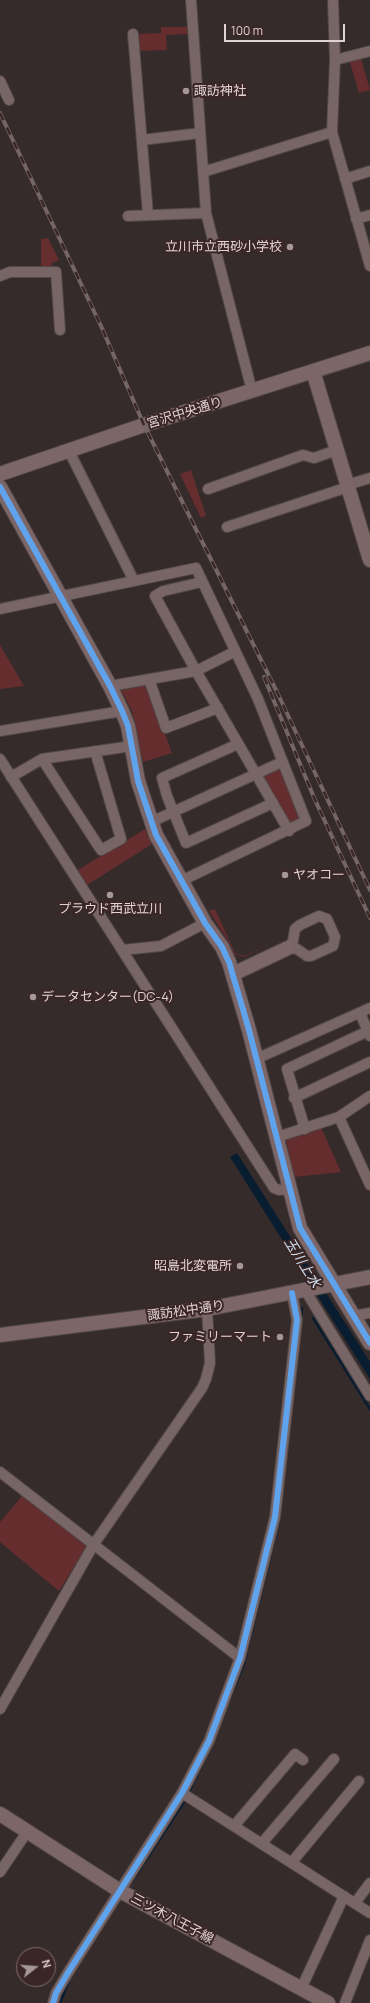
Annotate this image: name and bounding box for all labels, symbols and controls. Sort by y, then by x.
scale bar [226,16,347,42]
text: 100 m [231,22,263,39]
place label: 諏訪神社 [194,83,246,99]
marker: 諏訪神社 [181,86,191,96]
place label: 立川市立西砂小学校 [165,239,282,255]
marker: 立川市立西砂小学校 [285,242,295,252]
street label: 宮沢中央通り [145,394,225,432]
place label: ヤオコー [293,867,345,883]
marker: ヤオコー [280,870,290,880]
marker: プラウド西武立川 [105,890,115,900]
place label: プラウド西武立川 [58,901,162,917]
place label: データセンター(DC-4) [41,989,174,1005]
marker: データセンター(DC-4) [28,992,38,1002]
water label: 玉川上水 [280,1235,324,1291]
place label: 昭島北変電所 [154,1258,232,1274]
marker: 昭島北変電所 [235,1261,245,1271]
street label: 諏訪松中通り [146,1298,226,1324]
place label: ファミリーマート [168,1329,272,1345]
marker: ファミリーマート [275,1332,285,1342]
street label: 三ツ木八王子線 [128,1891,216,1947]
north arrow [16,1947,56,1987]
text: N [39,1958,55,1970]

